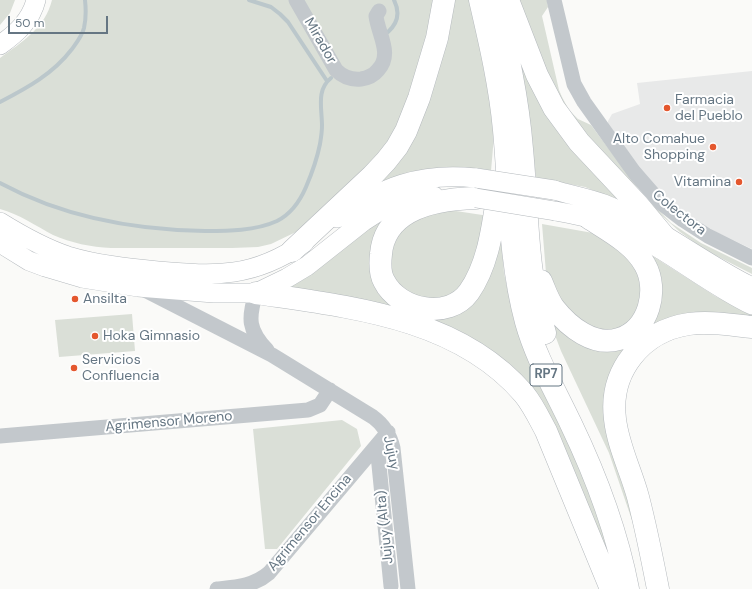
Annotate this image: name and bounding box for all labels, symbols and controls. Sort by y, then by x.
scale bar [10,8,110,34]
text: 50 m [15,15,44,31]
street label: Mirador [300,15,340,67]
place label: Farmacia del Pueblo [675,92,743,124]
marker: Farmacia del Pueblo [662,103,672,113]
place label: Alto Comahue Shopping [613,131,705,164]
marker: Alto Comahue Shopping [708,142,718,152]
place label: Vitamina [674,174,731,190]
marker: Vitamina [734,177,744,187]
street label: Colectora [649,187,709,239]
place label: Ansilta [83,291,127,307]
marker: Ansilta [70,294,80,304]
place label: Hoka Gimnasio [103,328,200,344]
marker: Hoka Gimnasio [90,331,100,341]
place label: Servicios Confluencia [82,352,159,384]
marker: Servicios Confluencia [69,363,79,373]
road number: RP7 [530,364,562,386]
street label: Agrimensor Moreno [105,408,233,436]
street label: Jujuy [379,435,403,471]
street label: Agrimensor Encina [265,471,355,575]
street label: Jujuy (Alta) [373,490,397,564]

